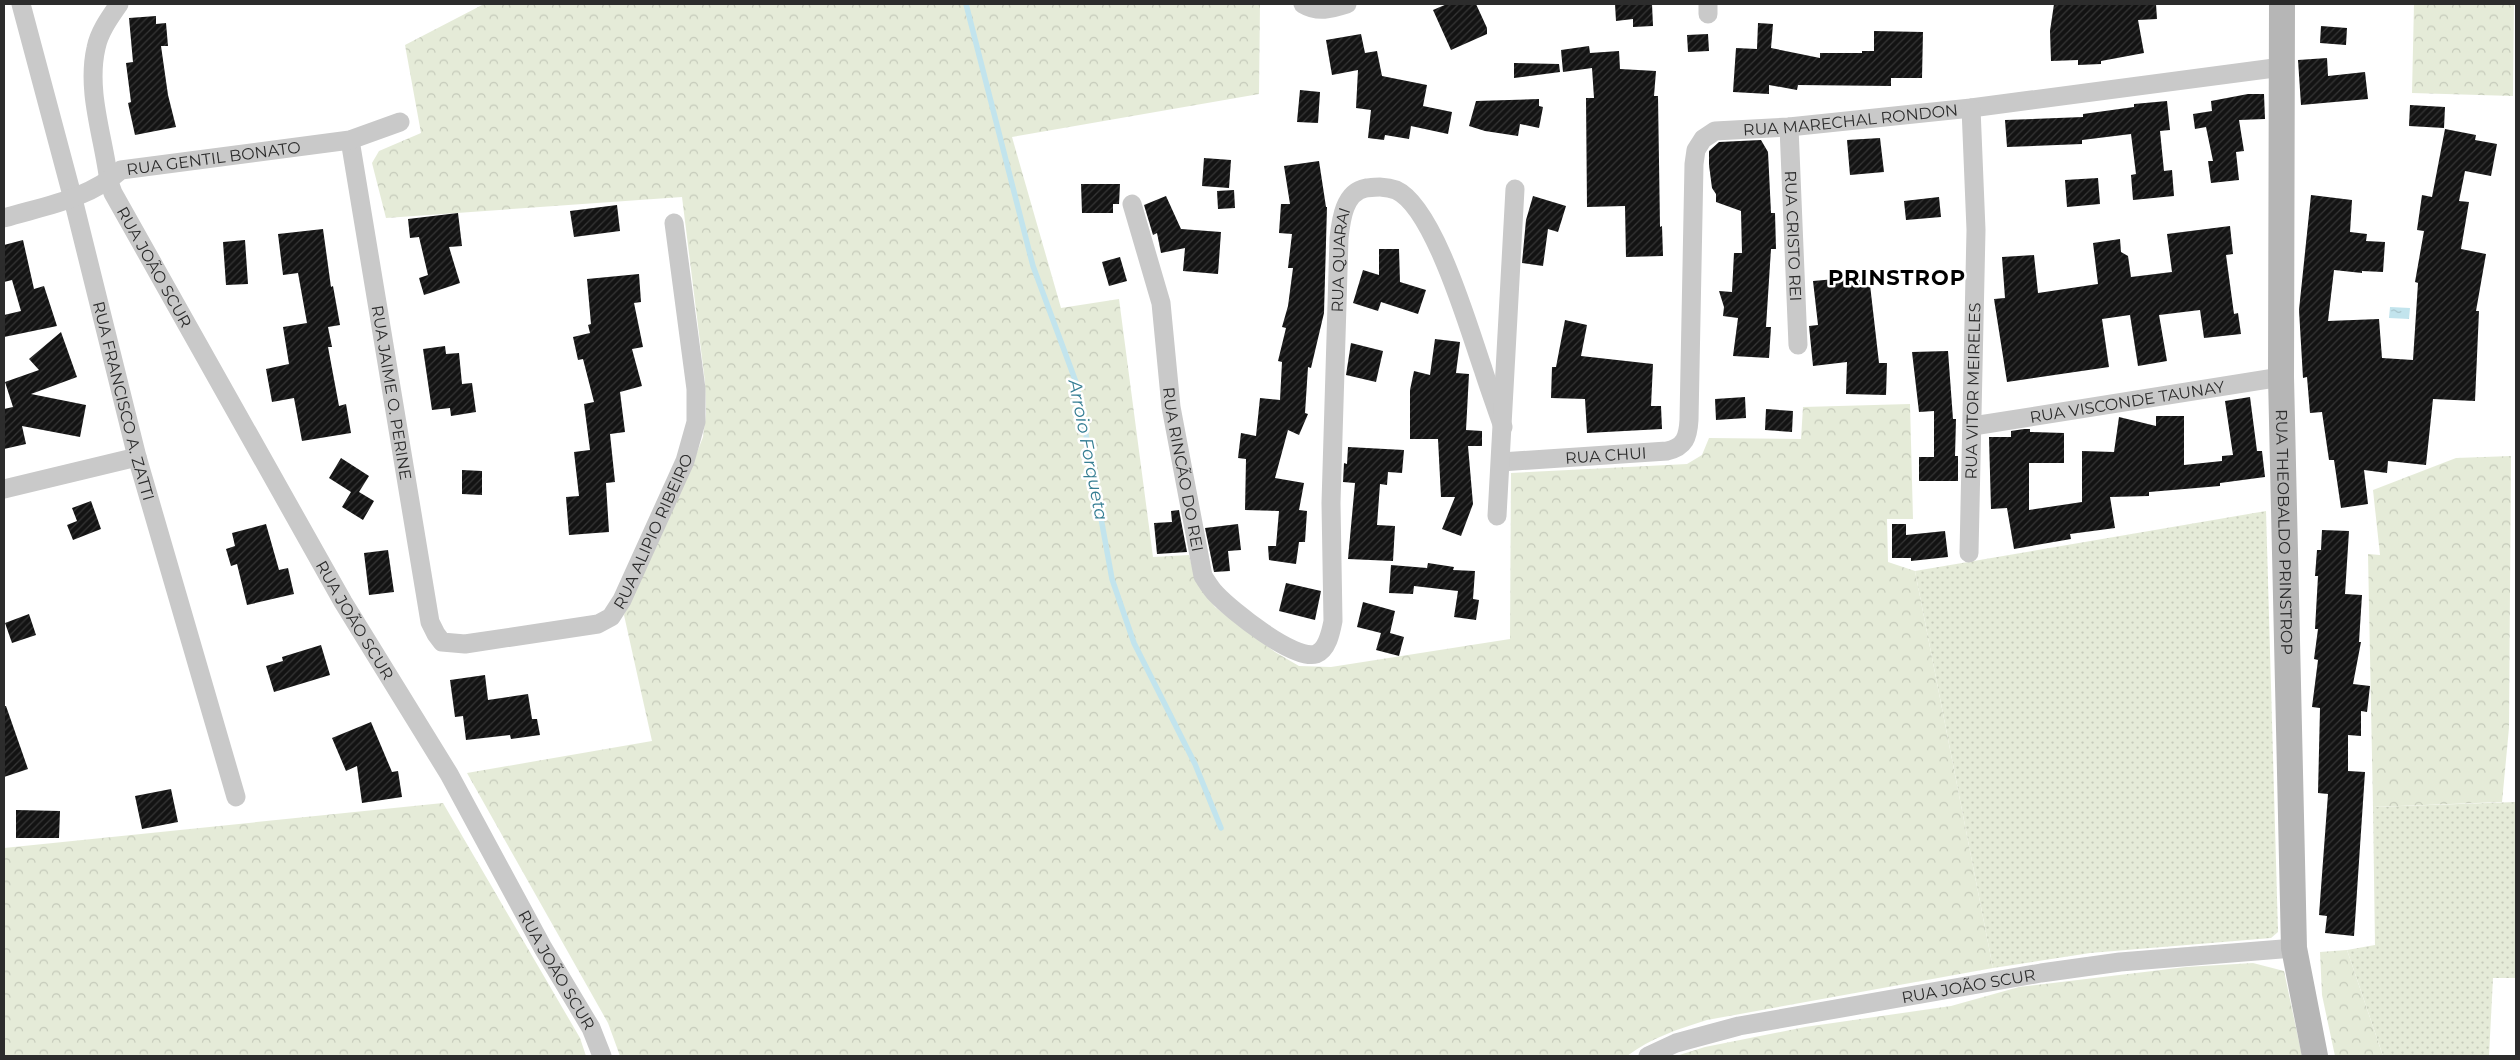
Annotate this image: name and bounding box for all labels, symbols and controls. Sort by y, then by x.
street label: RUA MARECHAL RONDON [1743,100,1959,139]
street label: RUA GENTIL BONATO [125,138,302,179]
street label: RUA CRISTO REI [1781,170,1805,302]
street label: RUA JOÃO SCUR [113,203,196,331]
street label: RUA QUARAI [1328,205,1354,313]
district label: PRINSTROP [1828,265,1966,290]
street label: RUA FRANCISCO A. ZATTI [89,300,158,503]
street label: RUA VITOR MEIRELES [1962,302,1984,480]
street label: RUA JAIME O. PERINE [368,304,415,481]
water label: Arroio Forqueta [1063,377,1112,522]
street label: RUA VISCONDE TAUNAY [2028,377,2227,427]
street label: RUA RINCÃO DO REI [1159,386,1207,553]
street label: RUA THEOBALDO PRINSTROP [2272,409,2296,655]
street label: RUA CHUI [1564,443,1647,468]
street label: RUA ALIPIO RIBEIRO [610,452,697,613]
street label: RUA JOÃO SCUR [312,557,397,683]
street label: RUA JOÃO SCUR [514,907,599,1033]
street label: RUA JOÃO SCUR [1900,965,2037,1007]

